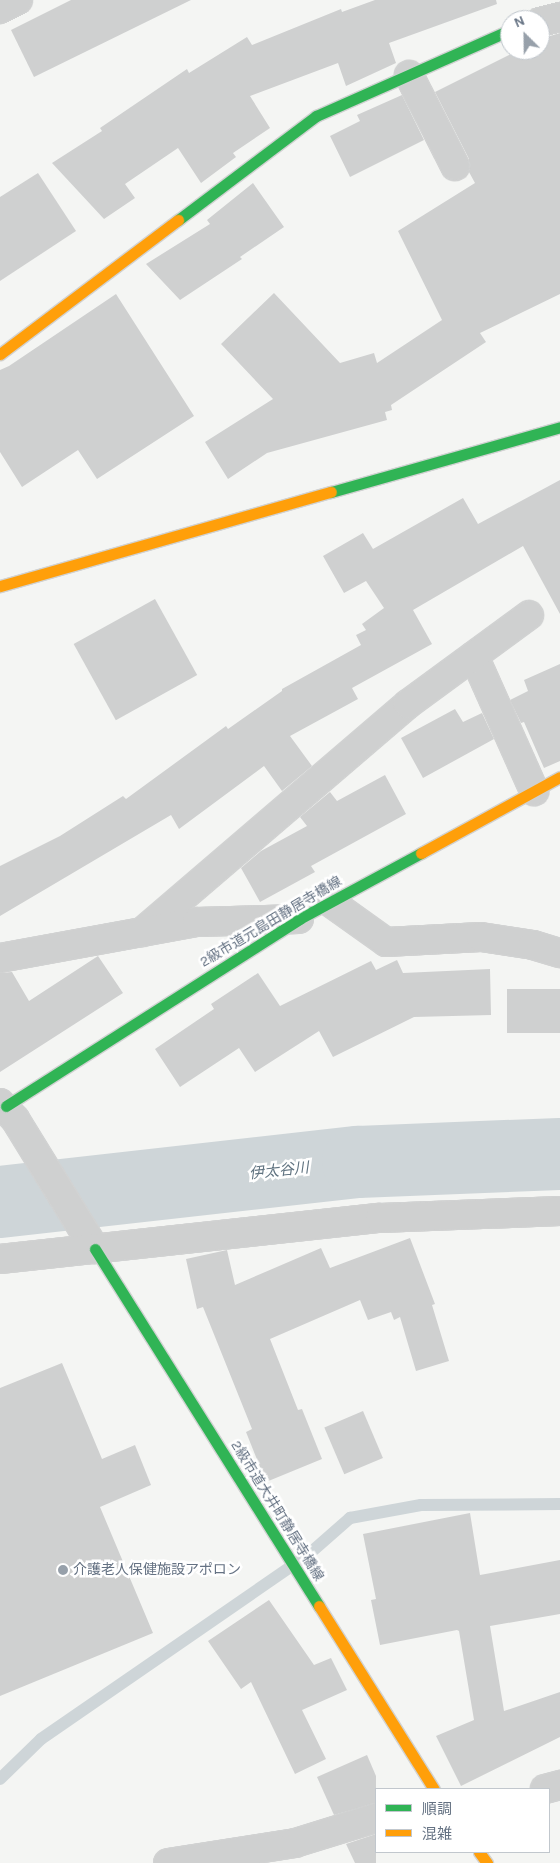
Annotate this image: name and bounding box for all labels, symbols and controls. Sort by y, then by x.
north arrow [500,10,550,60]
text: N [511,12,527,31]
street label: 2級市道元島田静居寺橋線 [197,873,345,971]
water label: 伊太谷川 [248,1159,310,1183]
street label: 2級市道大井町静居寺橋線 [227,1438,327,1584]
place label: 介護老人保健施設アポロン [73,1562,241,1578]
marker: 介護老人保健施設アポロン [57,1564,69,1576]
legend [375,1788,550,1853]
text: 順調 [422,1800,452,1818]
text: 混雑 [422,1825,452,1843]

